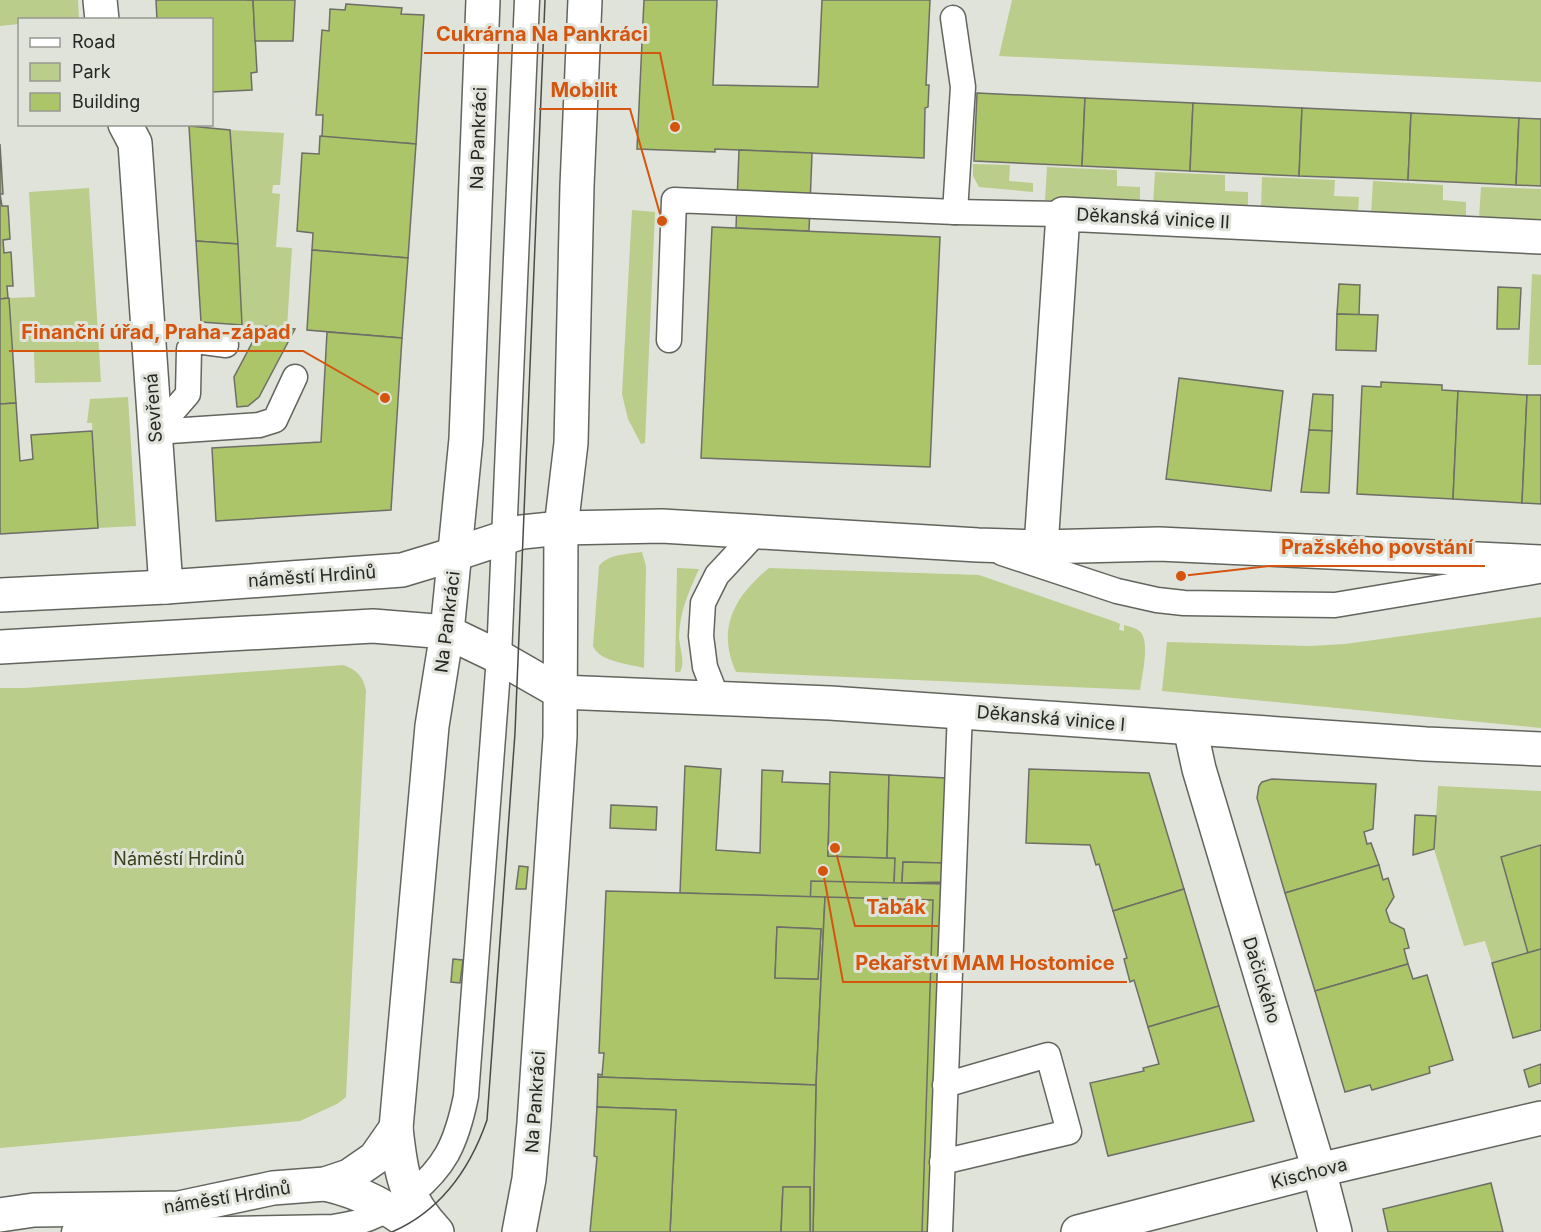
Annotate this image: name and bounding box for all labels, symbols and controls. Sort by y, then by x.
callout: Cukrárna Na Pankráci [424,15,660,53]
legend [18,18,213,126]
text: Cukrárna Na Pankráci [436,22,648,46]
text: Road [72,31,115,52]
text: Park [72,61,111,82]
callout: Mobilit [539,71,630,109]
text: Mobilit [550,78,618,102]
street label: Na Pankráci [466,86,490,190]
text: Building [72,91,140,112]
street label: Děkanská vinice Ⅱ [1076,203,1230,233]
callout: Finanční úřad, Praha-západ [9,313,303,351]
text: Finanční úřad, Praha-západ [21,320,291,344]
street label: Sevřená [140,373,166,443]
callout: Pražského povstání [1269,528,1485,566]
text: Pražského povstání [1281,535,1474,559]
street label: náměstí Hrdinů [247,561,377,591]
street label: Na Pankráci [430,570,464,674]
street label: Děkanská vinice Ⅰ [976,701,1126,735]
park label: Náměstí Hrdinů [113,848,245,869]
callout: Tabák [855,888,938,926]
text: Tabák [866,895,926,919]
street label: Dačického [1239,934,1285,1026]
callout: Pekařství MAM Hostomice [843,944,1127,982]
text: Pekařství MAM Hostomice [855,951,1115,975]
street label: Na Pankráci [521,1050,549,1154]
street label: Kischova [1269,1153,1349,1193]
street label: náměstí Hrdinů [162,1177,292,1217]

